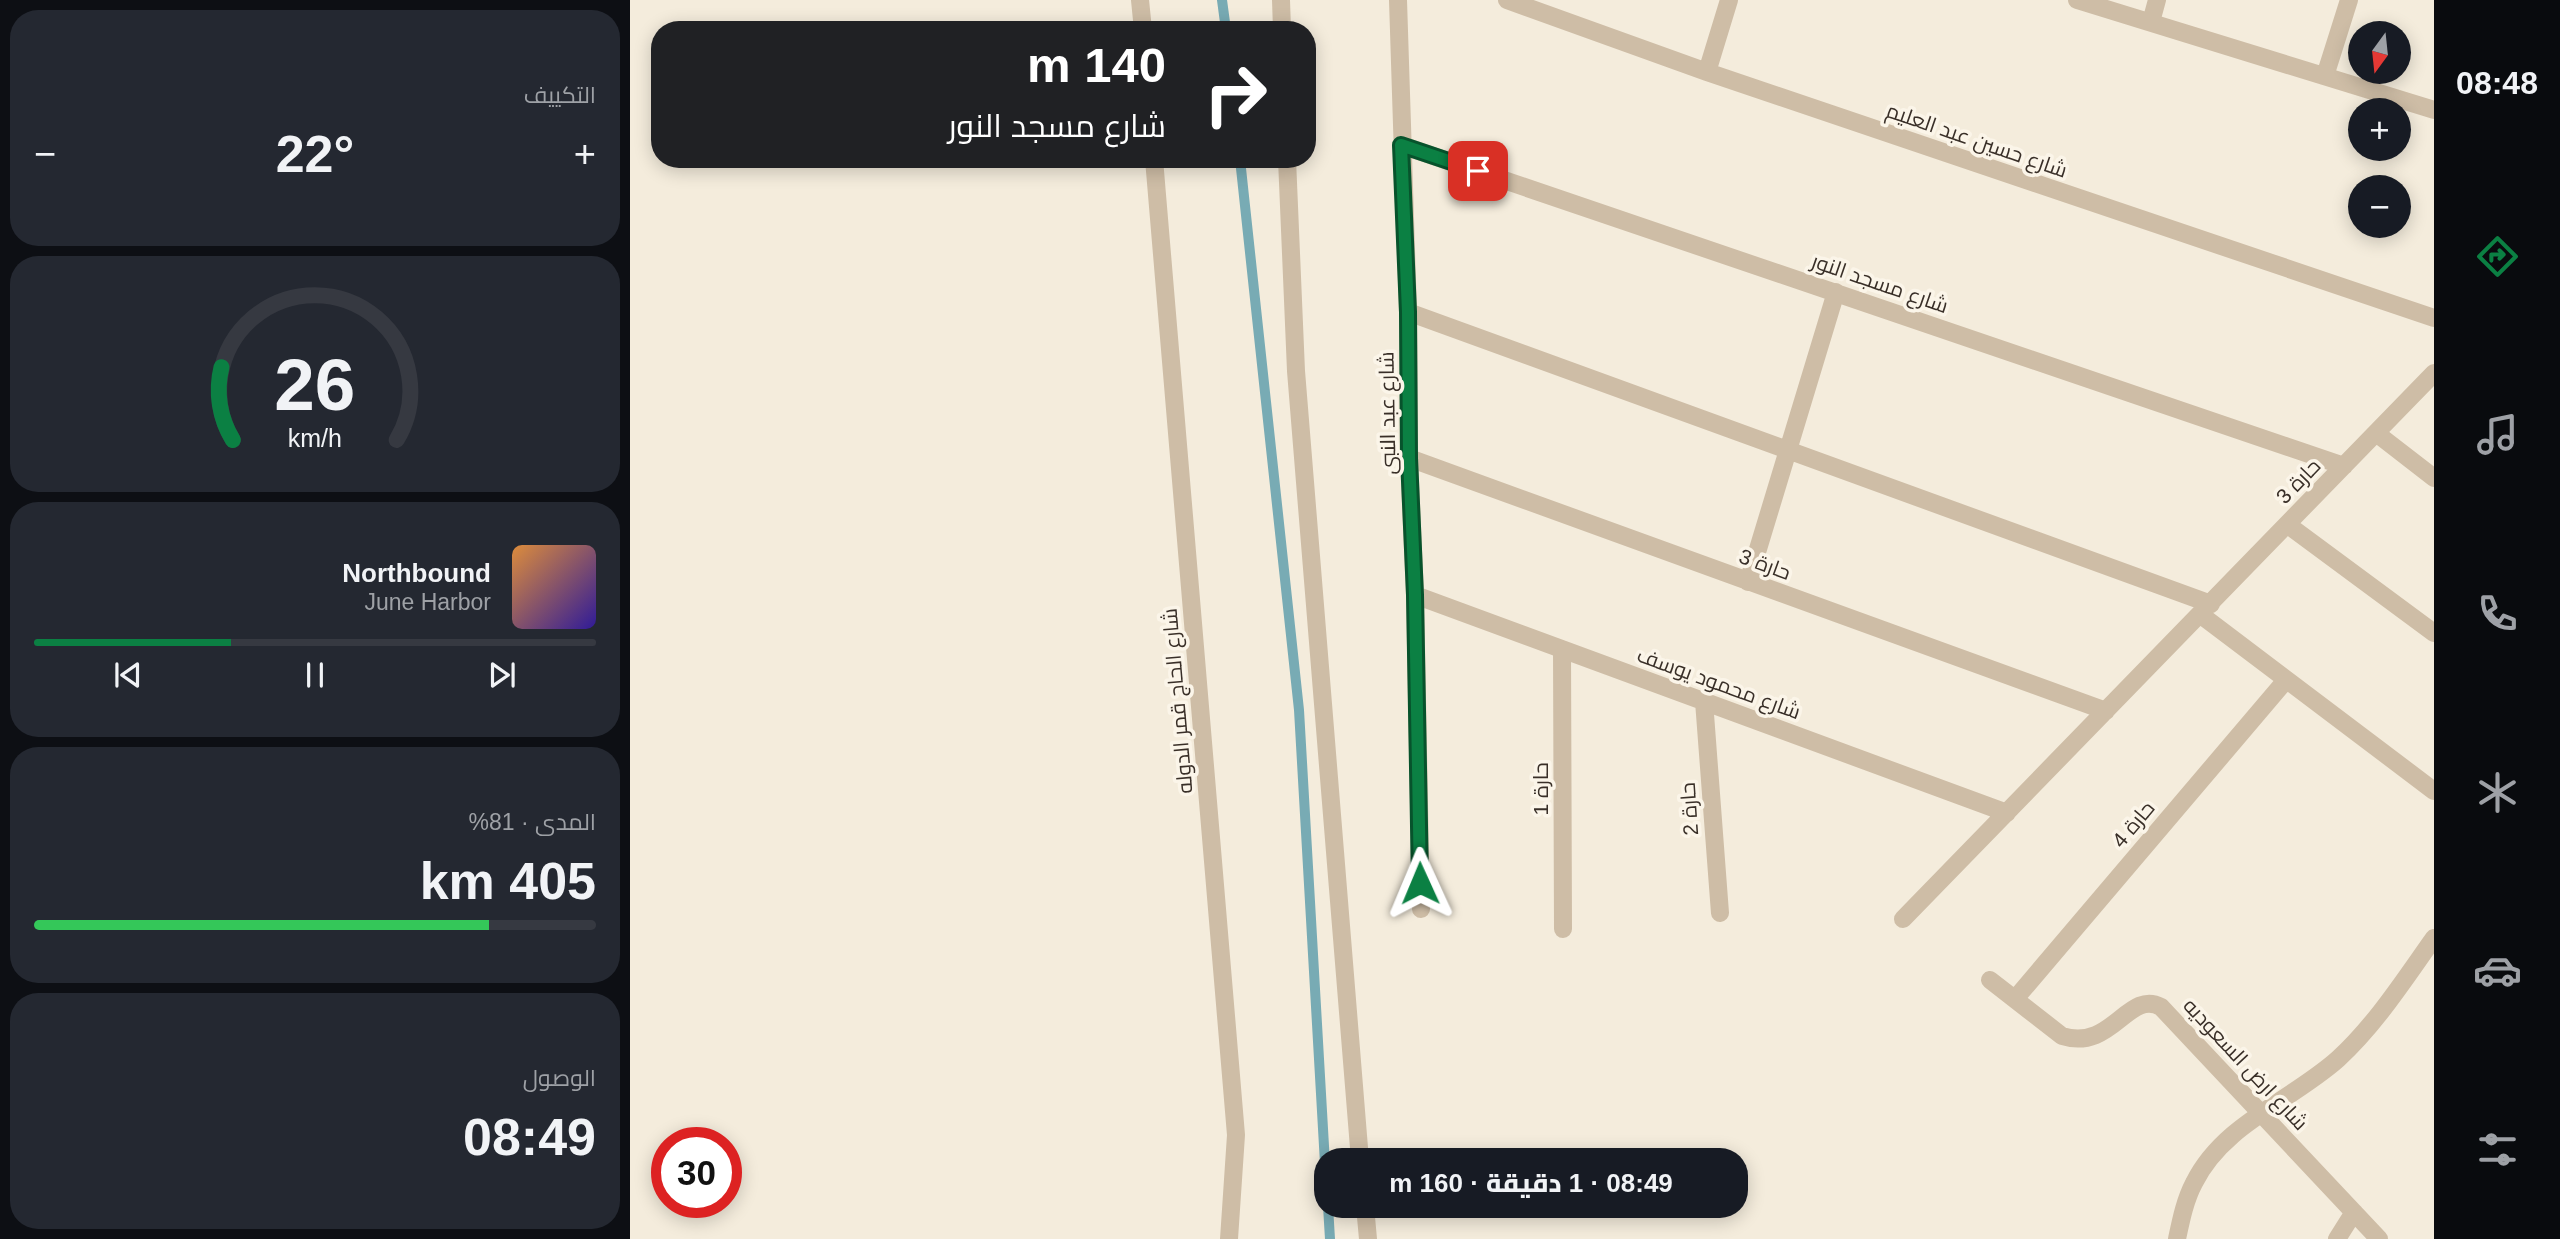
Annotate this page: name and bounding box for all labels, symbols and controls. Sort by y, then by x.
north arrow [2348,21,2412,84]
map controls [2348,21,2411,238]
text: 140 m [1027,38,1166,92]
icon: right [1190,49,1281,140]
text: 08:48 [2456,65,2538,101]
text: التكييف [524,82,596,108]
street label: شارع حسين عبد العليم [1883,98,2070,185]
button: + [2348,98,2411,161]
text: شارع مسجد النور [948,108,1166,144]
text: 22° [276,125,354,183]
text: − [34,133,56,175]
text: + [574,133,596,175]
pin [1448,141,1508,201]
icon: arrive [1459,152,1497,190]
button: − [2348,175,2411,238]
icon: directions [2473,232,2522,281]
street label: شارع مسجد النور [1807,249,1951,320]
text: 26 [275,344,355,425]
street label: شارع عبد النبى [1374,351,1403,475]
icon: music [2473,410,2522,459]
text: km/h [288,423,342,451]
street label: حارة 3 [2271,454,2325,509]
street label: حارة 3 [1736,544,1794,585]
text: Northbound [342,558,491,588]
text: June Harbor [364,589,491,615]
icon: phone [2473,589,2522,638]
street label: شارع الحاج قمر الدوله [1157,607,1200,795]
street label: شارع محمود يوسف [1633,643,1804,726]
icon: previous [109,656,147,694]
icon: pause [296,656,334,694]
icon: next [483,656,521,694]
street label: حارة 1 [1529,762,1553,816]
icon: climate [2473,768,2522,817]
street label: حارة 2 [1676,782,1703,836]
street label: حارة 4 [2107,796,2160,852]
text: المدى · 81% [469,809,596,835]
position arrow [1383,846,1457,920]
text: 405 km [420,852,596,910]
icon: car [2473,946,2522,995]
street label: شارع ارض السعوديه [2177,993,2313,1137]
text: الوصول [523,1065,596,1091]
text: 08:49 [463,1108,596,1166]
icon: filters [2473,1125,2522,1174]
speed limit sign: 30 [651,1127,742,1218]
text: 08:49 · 1 دقيقة · 160 m [1389,1168,1673,1198]

